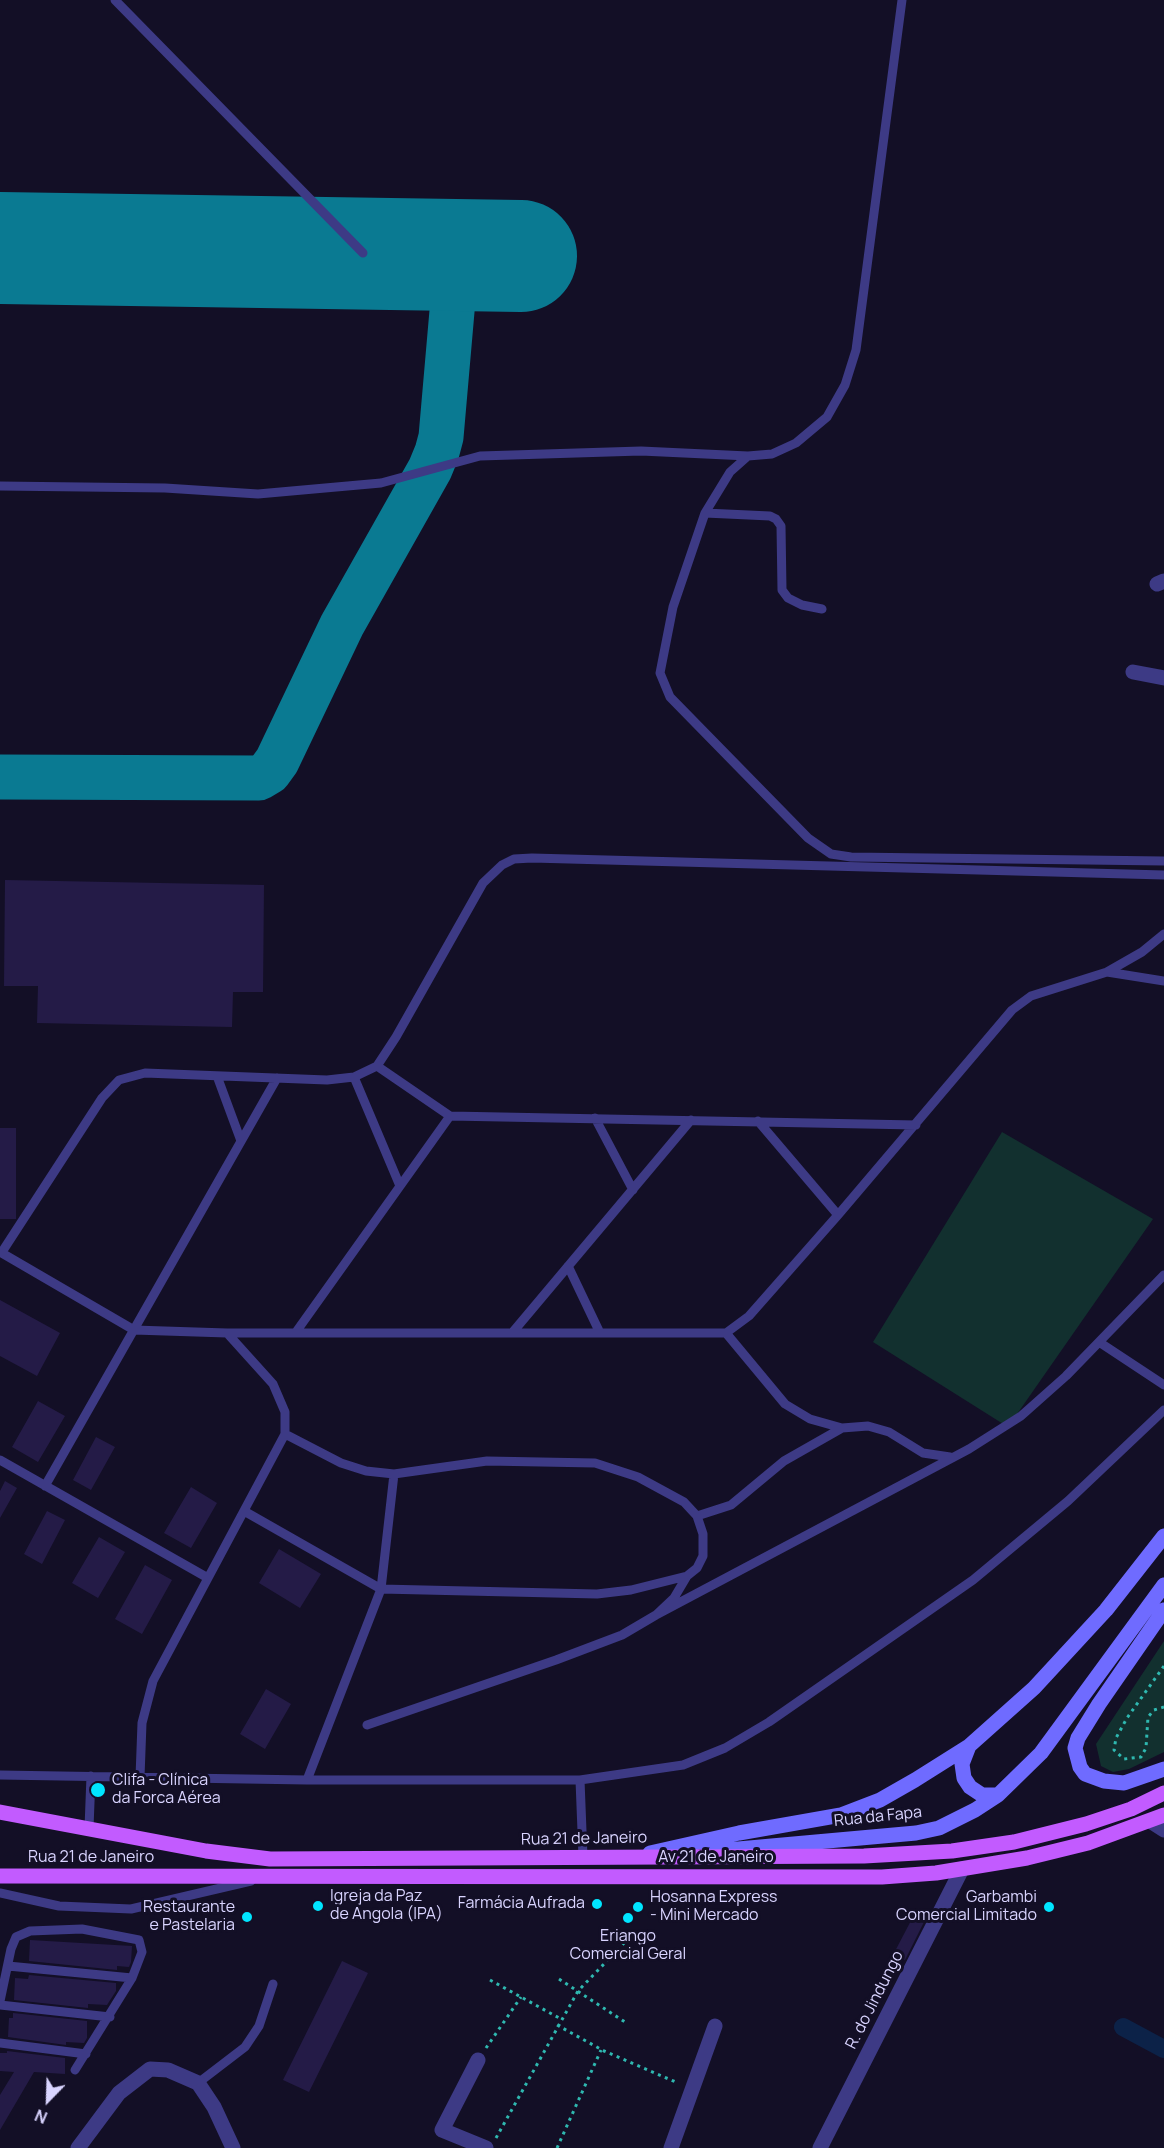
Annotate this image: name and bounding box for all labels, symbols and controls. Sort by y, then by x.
place label: Clifa - Clínica da Forca Aérea [112,1771,221,1809]
marker: Clifa - Clínica da Forca Aérea [89,1781,107,1799]
street label: Rua da Fapa [833,1803,923,1831]
street label: Rua 21 de Janeiro [521,1828,647,1850]
street label: Rua 21 de Janeiro [28,1848,154,1868]
street label: Av 21 de Janeiro [658,1848,774,1868]
place label: Igreja da Paz de Angola (IPA) [330,1887,443,1925]
place label: Hosanna Express - Mini Mercado [650,1888,778,1926]
place label: Garbambi Comercial Limitado [896,1888,1037,1926]
place label: Farmácia Aufrada [458,1894,585,1914]
marker: Farmácia Aufrada [590,1897,604,1911]
place label: Restaurante e Pastelaria [143,1898,235,1936]
marker: Igreja da Paz de Angola (IPA) [311,1899,325,1913]
marker: Hosanna Express - Mini Mercado [631,1900,645,1914]
marker: Garbambi Comercial Limitado [1042,1900,1056,1914]
marker: Restaurante e Pastelaria [240,1910,254,1924]
marker: Eriango Comercial Geral [621,1911,635,1925]
place label: Eriango Comercial Geral [570,1927,686,1965]
street label: R. do Jindungo [842,1948,908,2052]
north arrow [18,2070,78,2130]
text: N [31,2104,51,2129]

